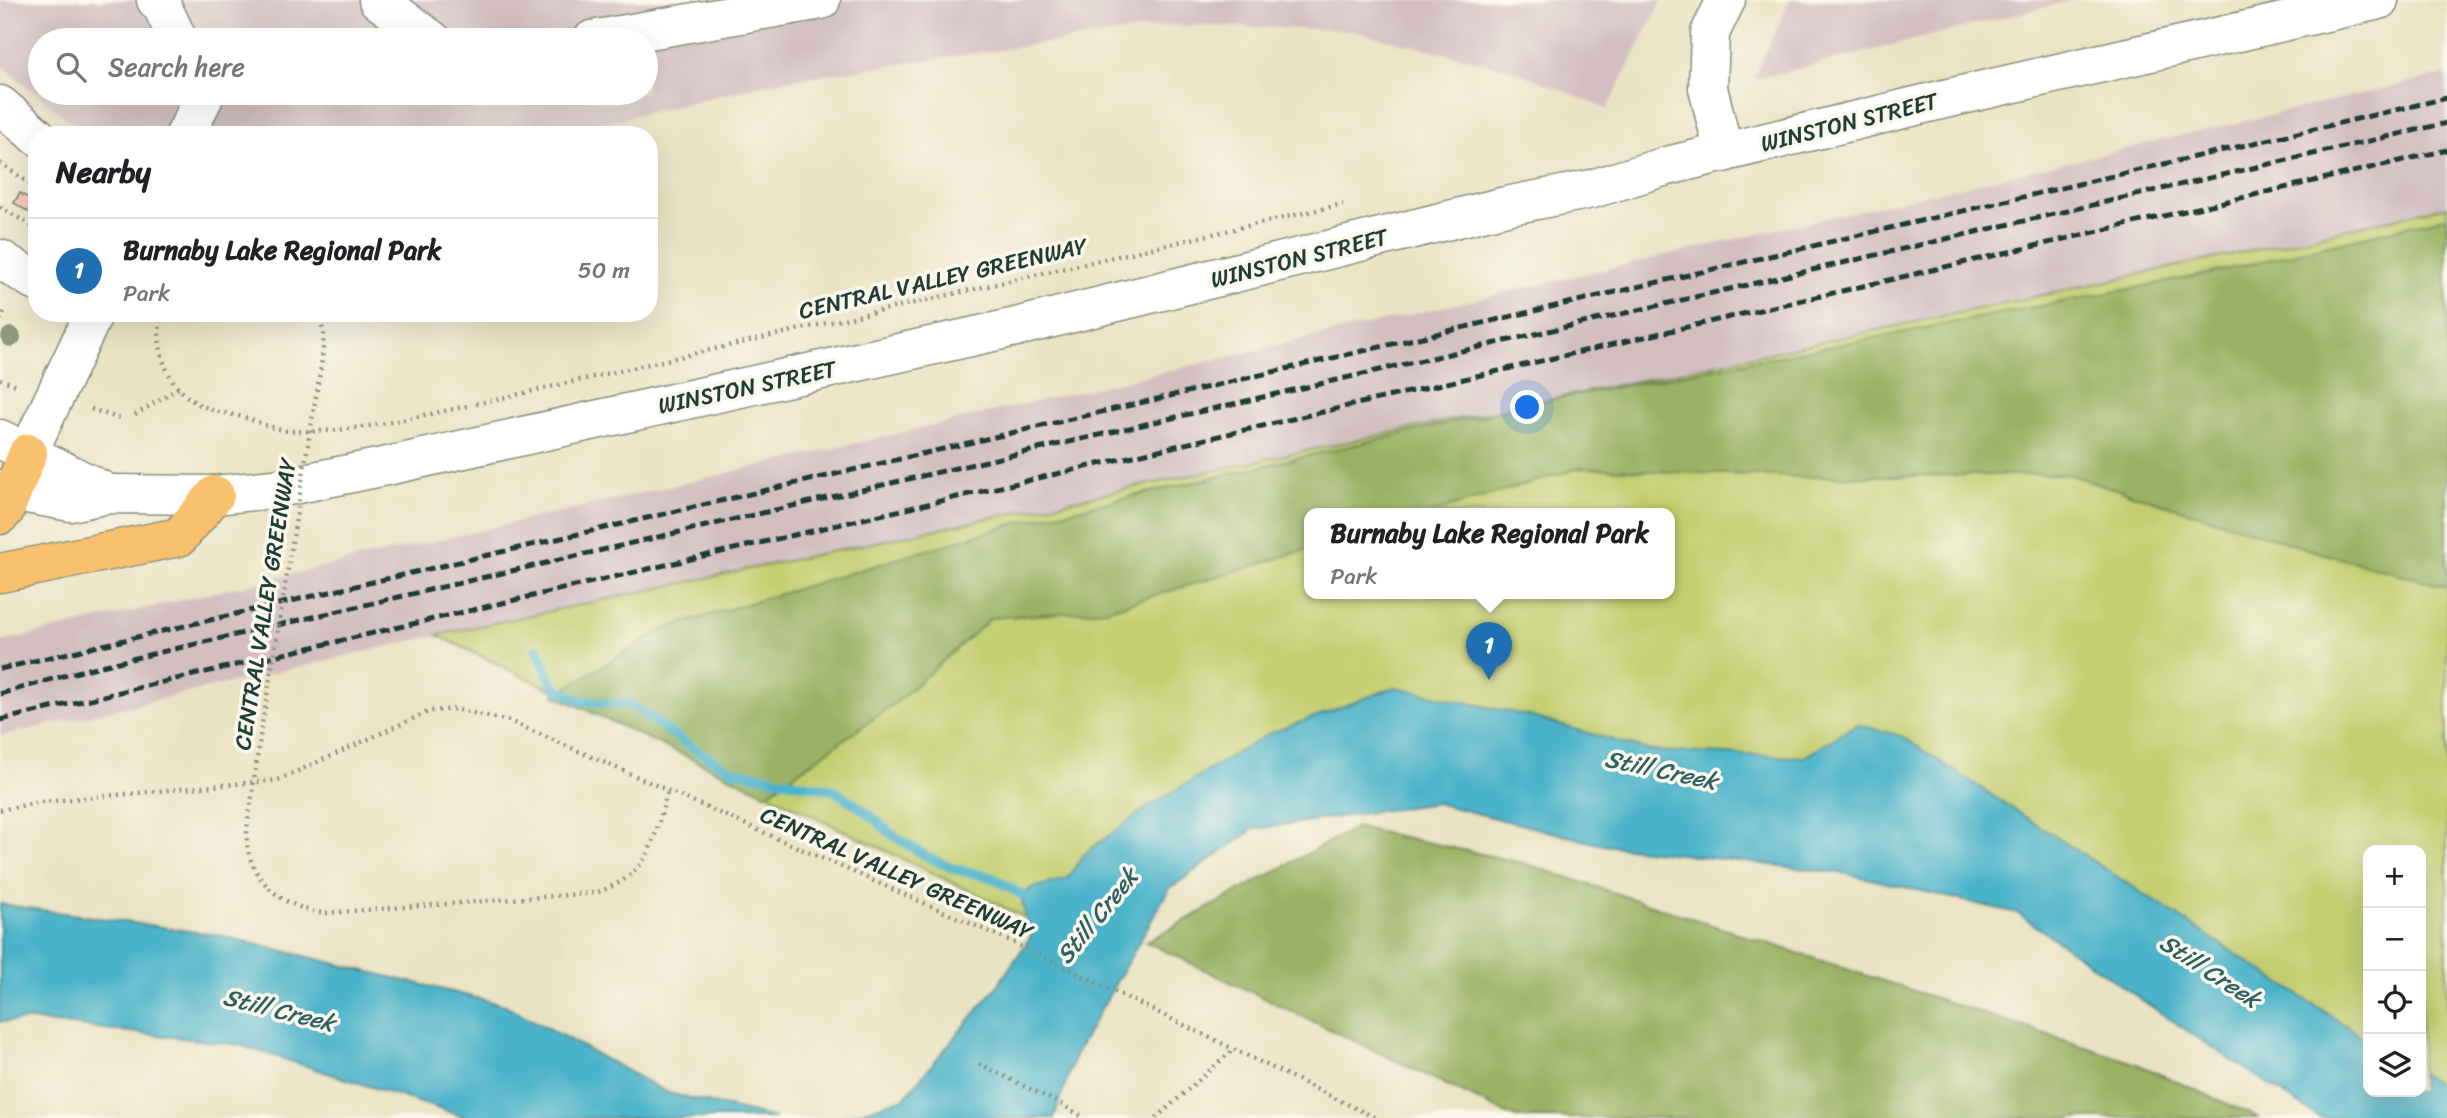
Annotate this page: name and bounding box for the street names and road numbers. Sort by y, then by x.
street label: WINSTON STREET [1756,80,1943,164]
street label: WINSTON STREET [1206,216,1393,300]
street label: CENTRAL VALLEY GREENWAY [795,225,1093,332]
street label: WINSTON STREET [654,348,841,426]
street label: CENTRAL VALLEY GREENWAY [222,454,309,753]
street label: CENTRAL VALLEY GREENWAY [754,795,1041,953]

